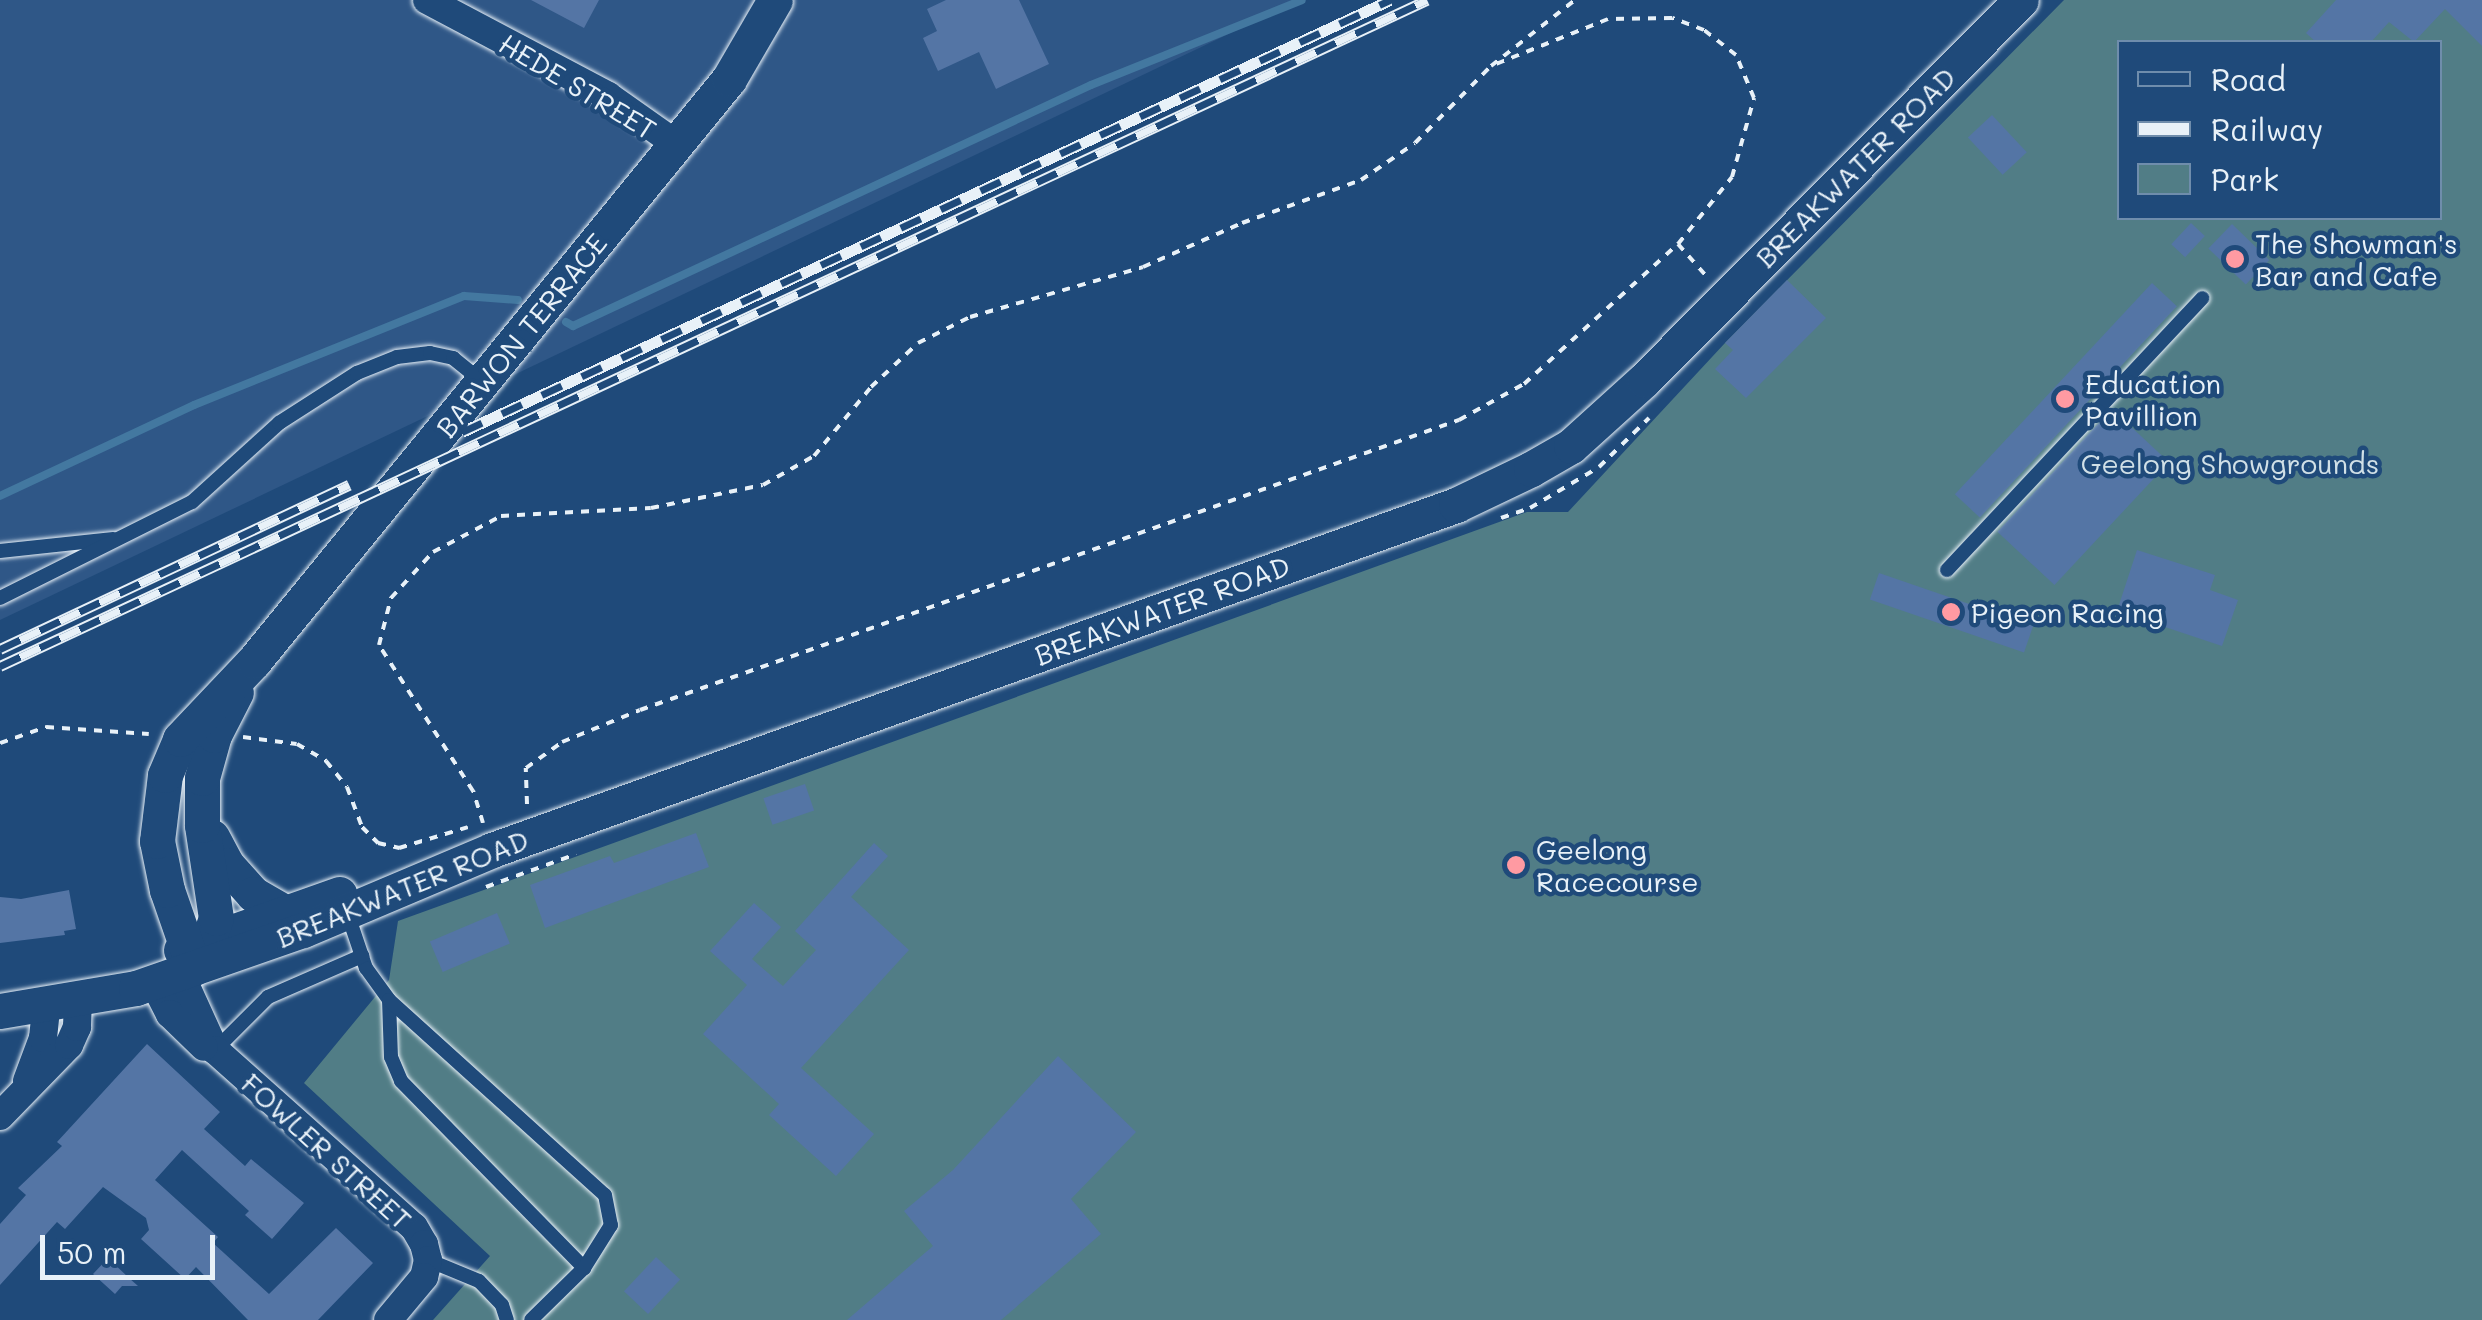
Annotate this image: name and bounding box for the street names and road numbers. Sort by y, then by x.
street label: HEDE STREET [493,26,663,146]
street label: BREAKWATER ROAD [1748,60,1962,274]
street label: BARWON TERRACE [429,226,613,444]
street label: BREAKWATER ROAD [1030,548,1294,672]
street label: BREAKWATER ROAD [271,822,533,954]
street label: FOWLER STREET [235,1066,419,1236]

